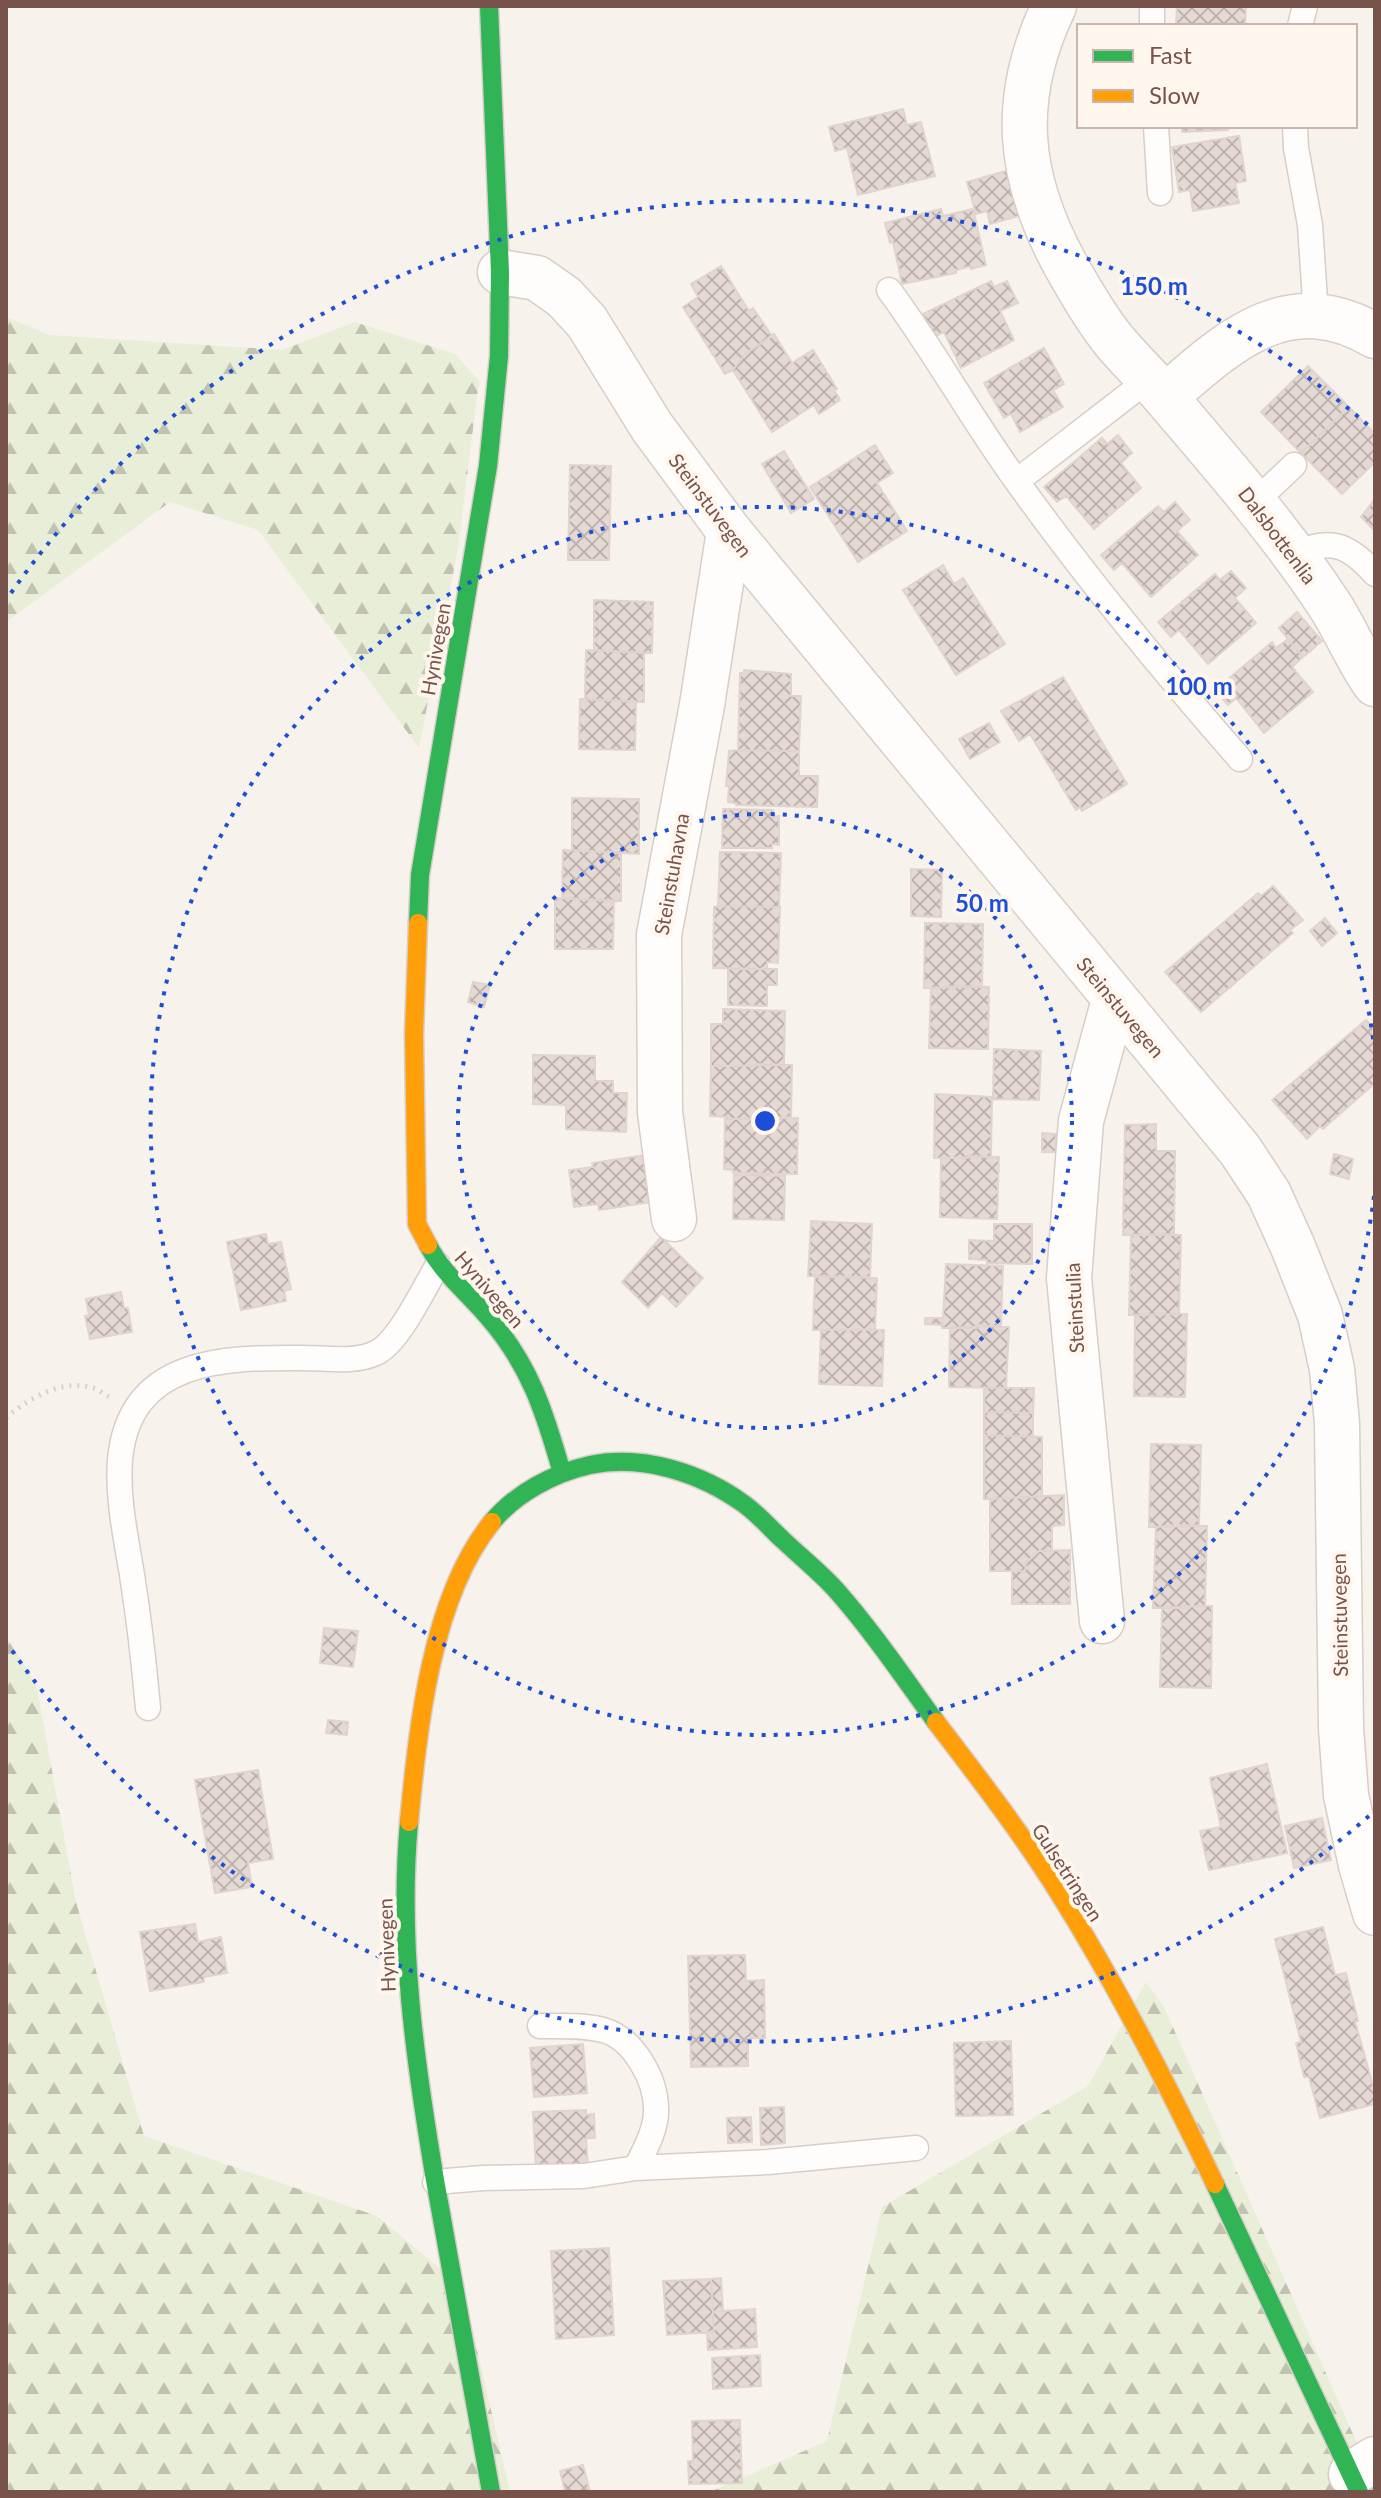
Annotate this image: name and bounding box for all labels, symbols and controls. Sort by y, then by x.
legend [1077,24,1357,128]
text: Fast [1149,40,1192,69]
text: Slow [1149,80,1200,109]
text: 150 m [1120,271,1188,300]
street label: Steinstuvegen [664,448,758,562]
street label: Dalsbottenlia [1234,482,1322,588]
street label: Hynivegen [415,601,455,697]
text: 100 m [1165,671,1233,700]
street label: Steinstuhavna [648,811,694,937]
text: 50 m [955,888,1009,917]
street label: Steinstuvegen [1072,952,1170,1062]
centre of rings [751,1107,779,1135]
street label: Hynivegen [450,1246,530,1332]
street label: Steinstulia [1060,1262,1088,1354]
street label: Steinstuvegen [1326,1553,1352,1677]
street label: Gulsetringen [1027,1819,1109,1925]
street label: Hynivegen [372,1898,400,1992]

